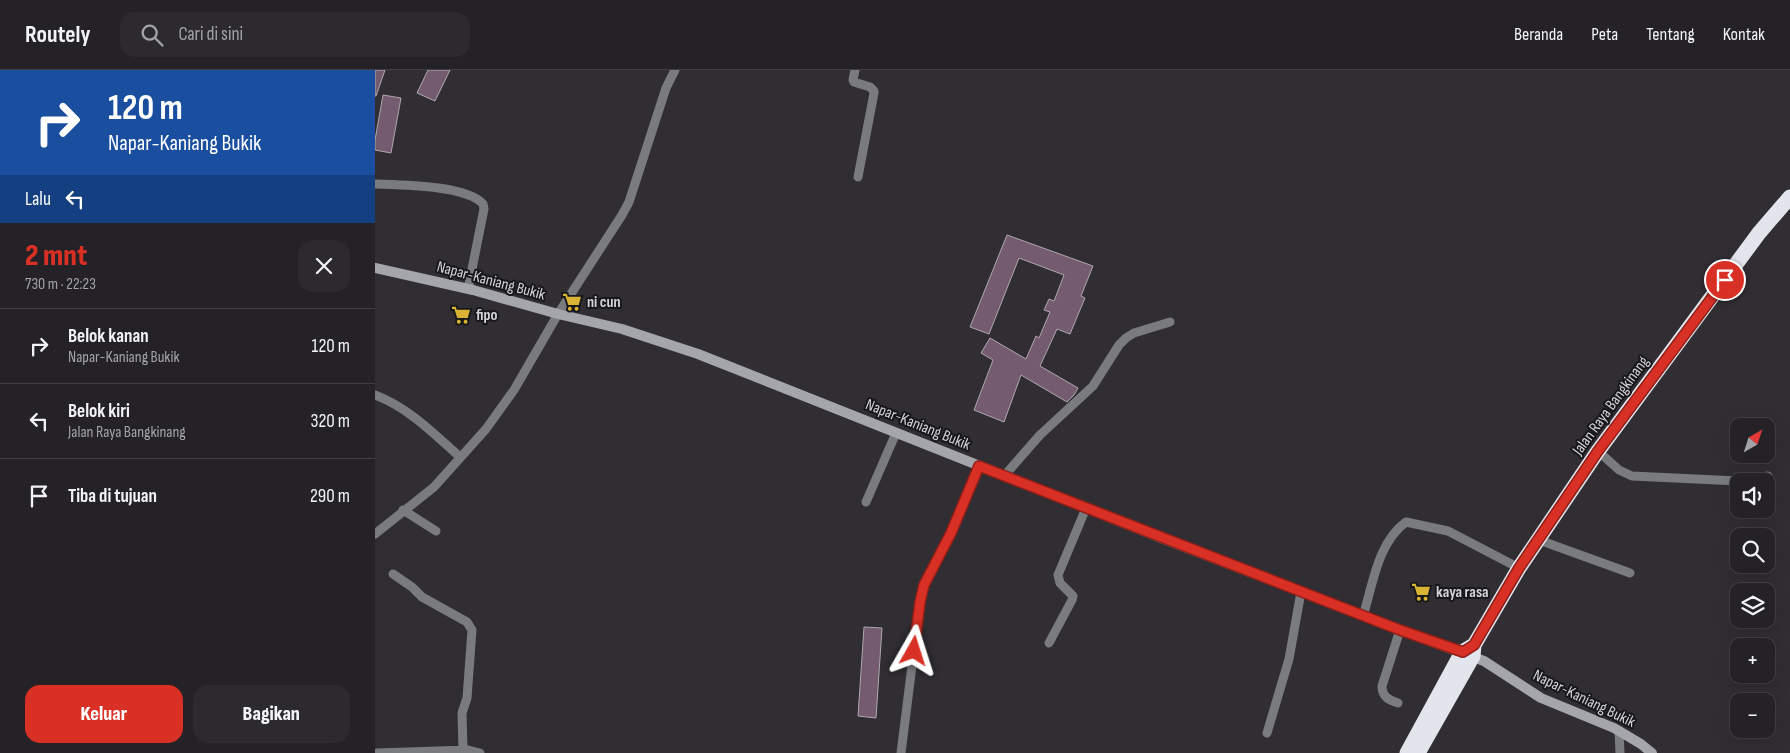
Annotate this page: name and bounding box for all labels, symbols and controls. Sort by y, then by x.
search box [120,12,470,57]
text: Routely [25,20,90,49]
icon: search [138,21,166,49]
text: Cari di sini [178,23,243,46]
text: Beranda [1514,24,1563,45]
text: Peta [1591,24,1618,45]
text: Tentang [1646,24,1695,45]
text: Kontak [1723,24,1765,45]
text: 120 m [108,87,183,130]
icon: right [25,90,90,155]
text: Napar-Kaniang Bukik [108,130,261,157]
icon: left [61,185,89,213]
text: Lalu [25,188,51,211]
text: 2 mnt [25,238,87,274]
button: close [298,240,350,292]
street label: Napar-Kaniang Bukik [435,257,547,305]
pin [1704,259,1746,301]
icon: arrive [1711,266,1739,294]
text: 730 m · 22:23 [25,275,96,294]
supermarket icon: ni cun [561,291,583,313]
place label: ni cun [587,293,621,312]
supermarket icon: fipo [450,304,472,326]
place label: fipo [476,306,497,325]
text: Belok kanan [68,325,149,348]
icon: right [25,332,53,360]
text: 120 m [312,335,350,358]
text: Napar-Kaniang Bukik [68,348,180,367]
street label: Jalan Raya Bangkinang [1568,353,1653,460]
street label: Napar-Kaniang Bukik [863,395,973,455]
text: Belok kiri [68,400,130,423]
icon: left [25,407,53,435]
text: 320 m [310,410,350,433]
north arrow [1730,418,1775,462]
map controls [1730,418,1775,738]
text: Jalan Raya Bangkinang [68,423,186,442]
button: sound [1730,473,1775,518]
icon: arrive [25,482,53,510]
text: Tiba di tujuan [68,485,157,508]
text: 290 m [310,485,350,508]
button: search [1730,528,1775,573]
supermarket icon: kaya rasa [1410,581,1432,603]
place label: kaya rasa [1436,583,1489,602]
button: layers [1730,583,1775,628]
position arrow [887,624,939,676]
button: + [1730,638,1775,683]
street label: Napar-Kaniang Bukik [1530,666,1638,732]
button: Keluar [25,685,183,743]
button: Bagikan [193,685,350,743]
button: − [1730,693,1775,738]

